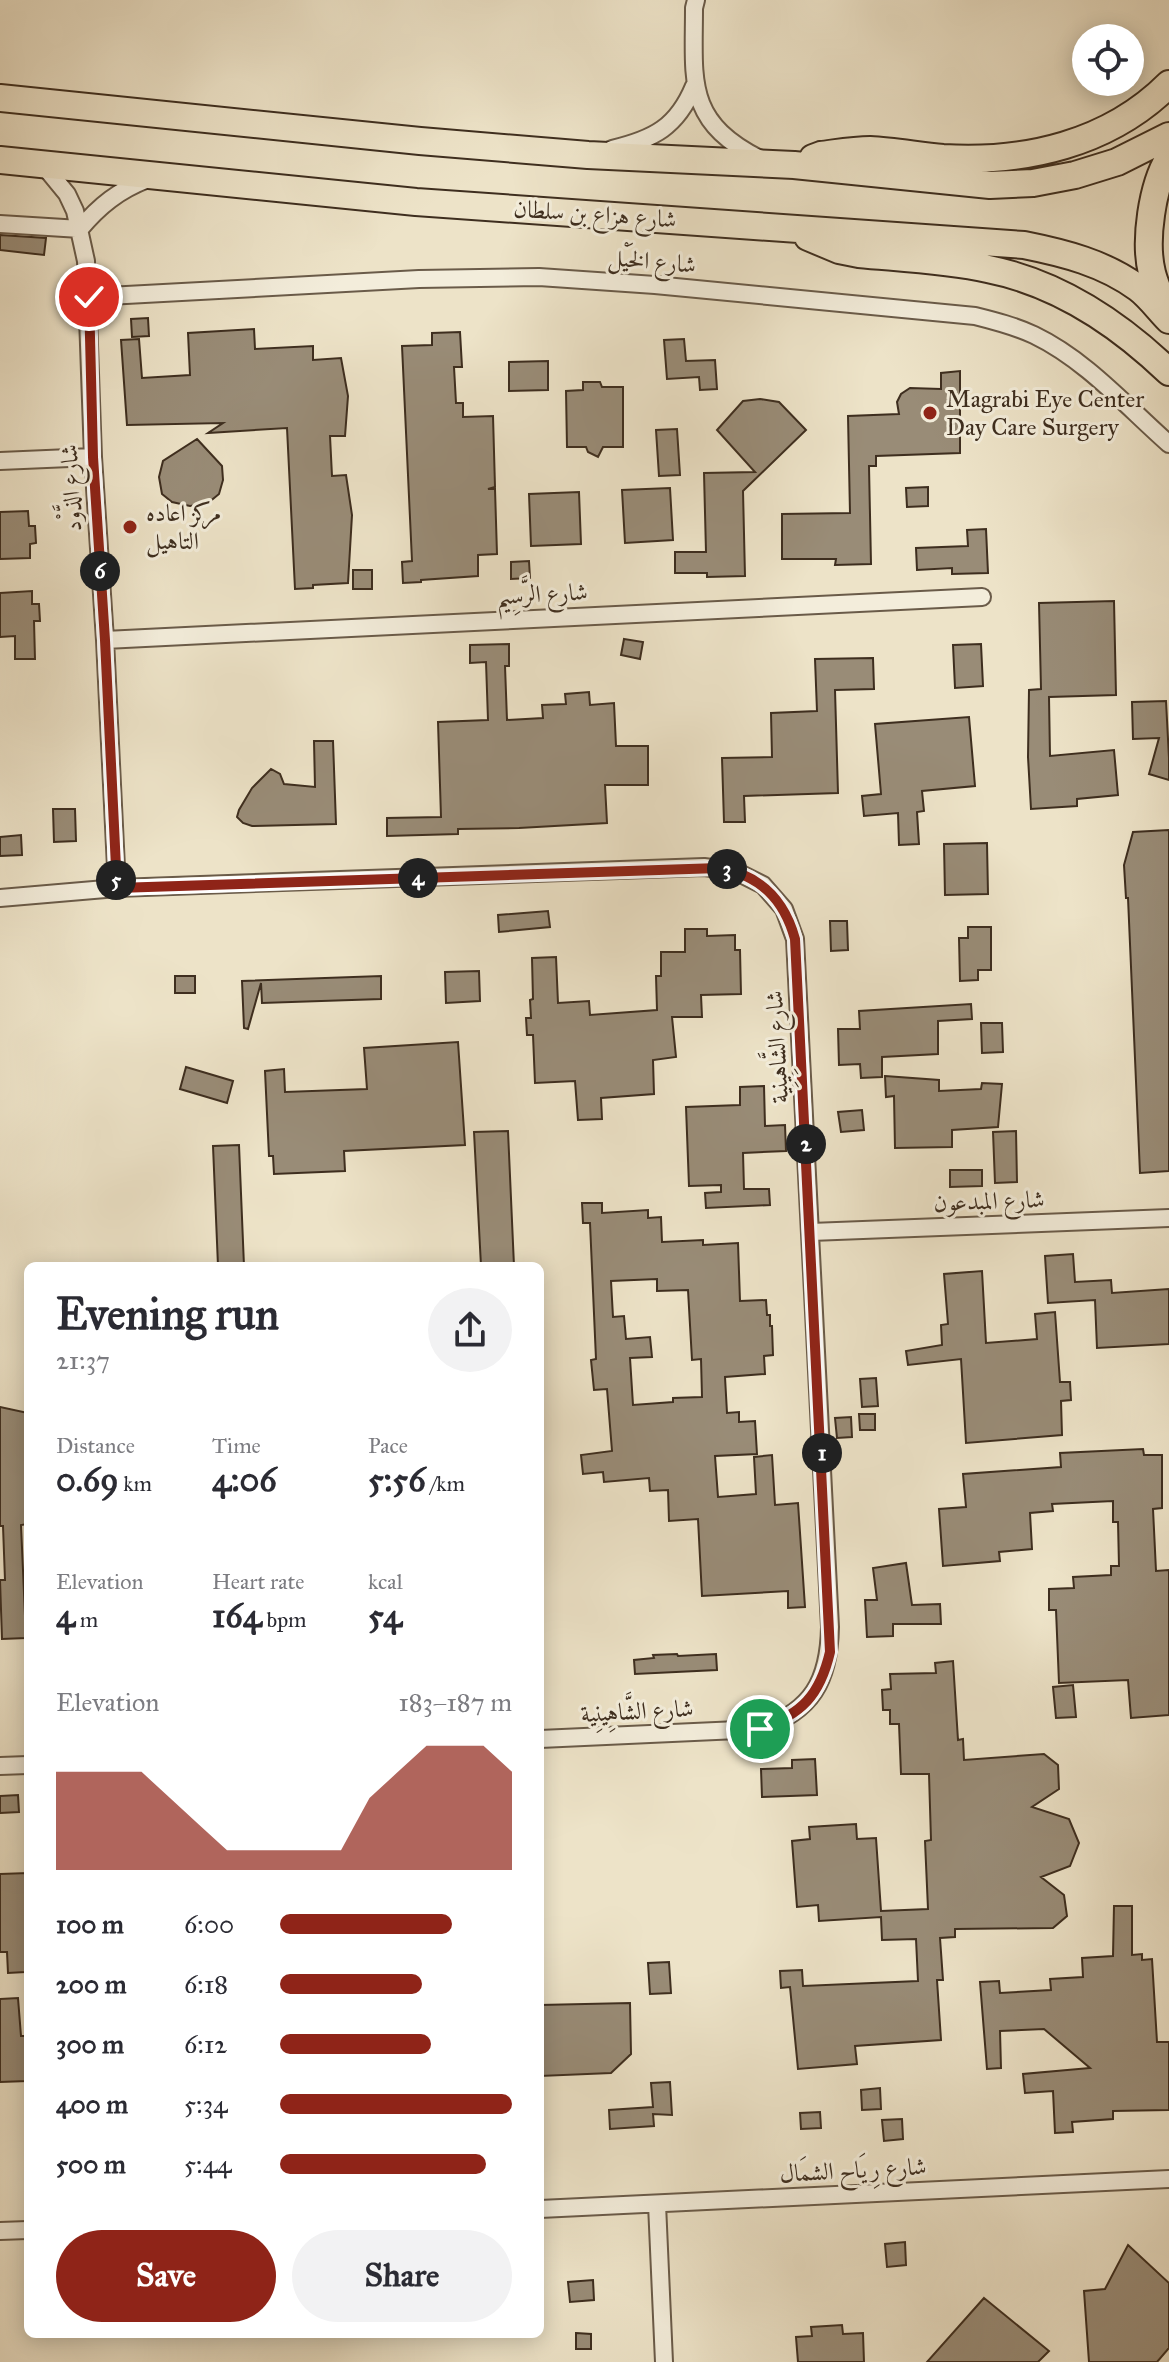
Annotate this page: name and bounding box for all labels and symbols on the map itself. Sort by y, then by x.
street label: شارع هزاع بن سلطان [512,193,677,240]
street label: شارع الخَيْل [606,239,698,285]
pin [55,263,123,331]
place label: Magrabi Eye Center Day Care Surgery [946,384,1144,442]
marker: Magrabi Eye Center Day Care Surgery [921,404,939,422]
street label: شارع الذَّوْد [49,443,93,533]
place label: مركز اعاده التاهيل [146,498,221,558]
marker: مركز اعاده التاهيل [121,518,139,536]
pin: 6 [80,551,120,591]
street label: شارع الرَّسِيم [495,571,589,620]
pin: 3 [707,849,747,889]
pin: 4 [398,858,438,898]
pin: 5 [96,860,136,900]
street label: شارع الشَّاهِينِية [754,990,800,1104]
pin: 2 [786,1124,826,1164]
street label: شارع المبدعون [933,1184,1045,1223]
pin: 1 [802,1433,842,1473]
street label: شارع الشَّاهِينِية [580,1688,694,1734]
pin [726,1695,794,1763]
street label: شارع رِيَاح الشمَال [779,2149,928,2195]

